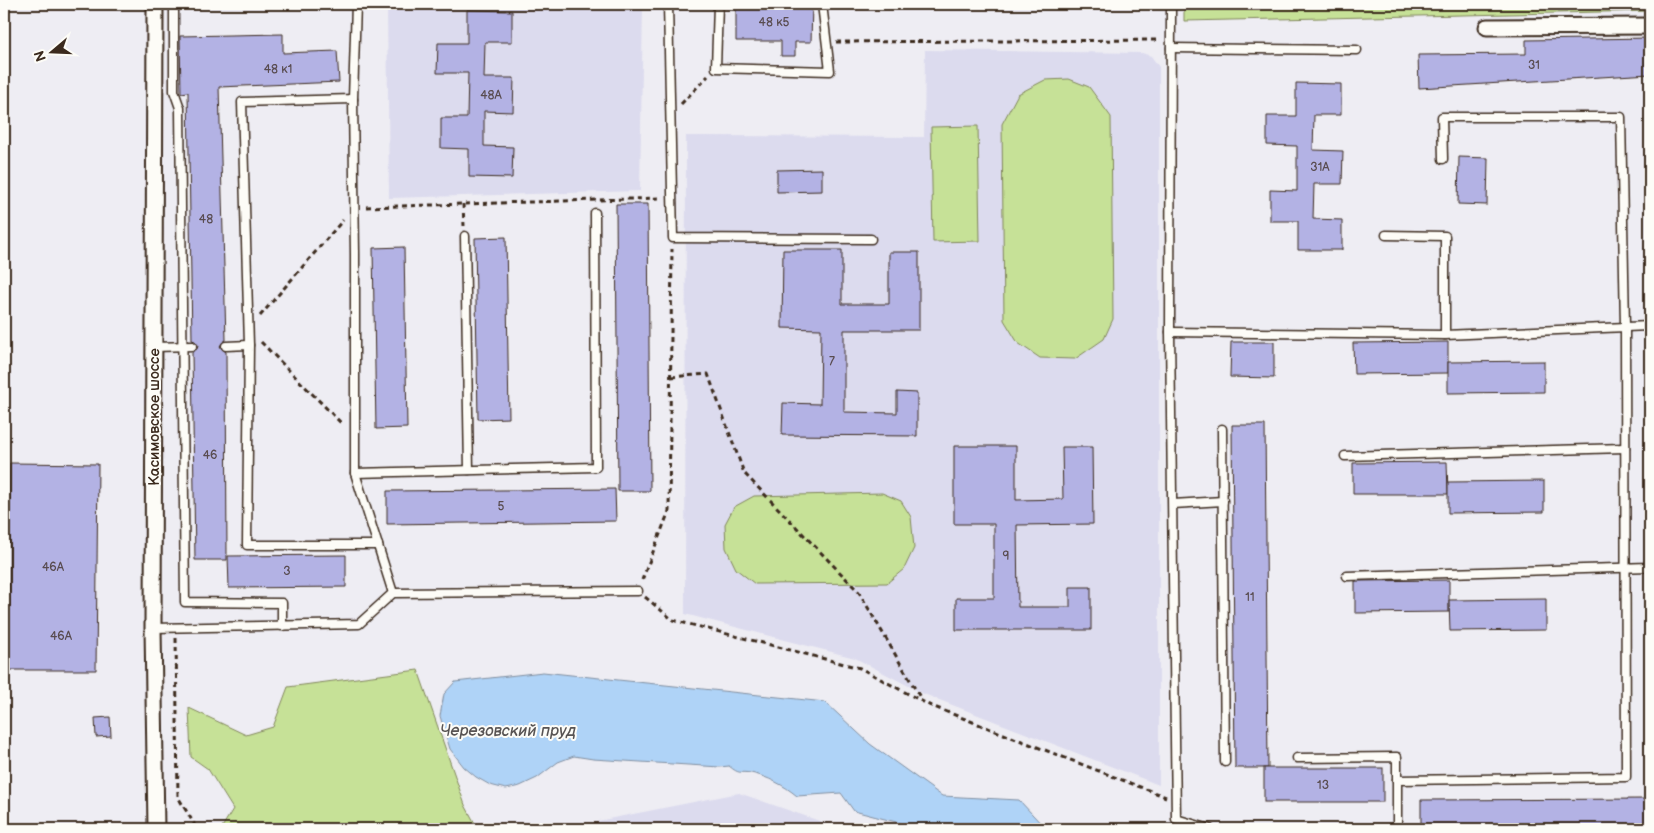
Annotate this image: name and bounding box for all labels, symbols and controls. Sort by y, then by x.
house number: 48 к5 [759,15,790,30]
north arrow [28,28,78,78]
text: N [30,48,50,64]
house number: 31 [1528,58,1540,73]
house number: 48 к1 [264,62,292,77]
house number: 48А [480,88,503,103]
house number: 31А [1310,160,1330,175]
house number: 48 [199,212,213,227]
street label: Касимовское шоссе [145,348,164,486]
house number: 7 [829,354,835,369]
house number: 46 [203,448,217,463]
house number: 5 [498,499,505,514]
house number: 9 [1003,549,1010,564]
house number: 46А [42,560,65,575]
house number: 3 [283,564,291,579]
house number: 11 [1245,590,1255,605]
house number: 46А [50,629,73,644]
water label: Черезовский пруд [440,722,576,741]
house number: 13 [1317,778,1329,793]

